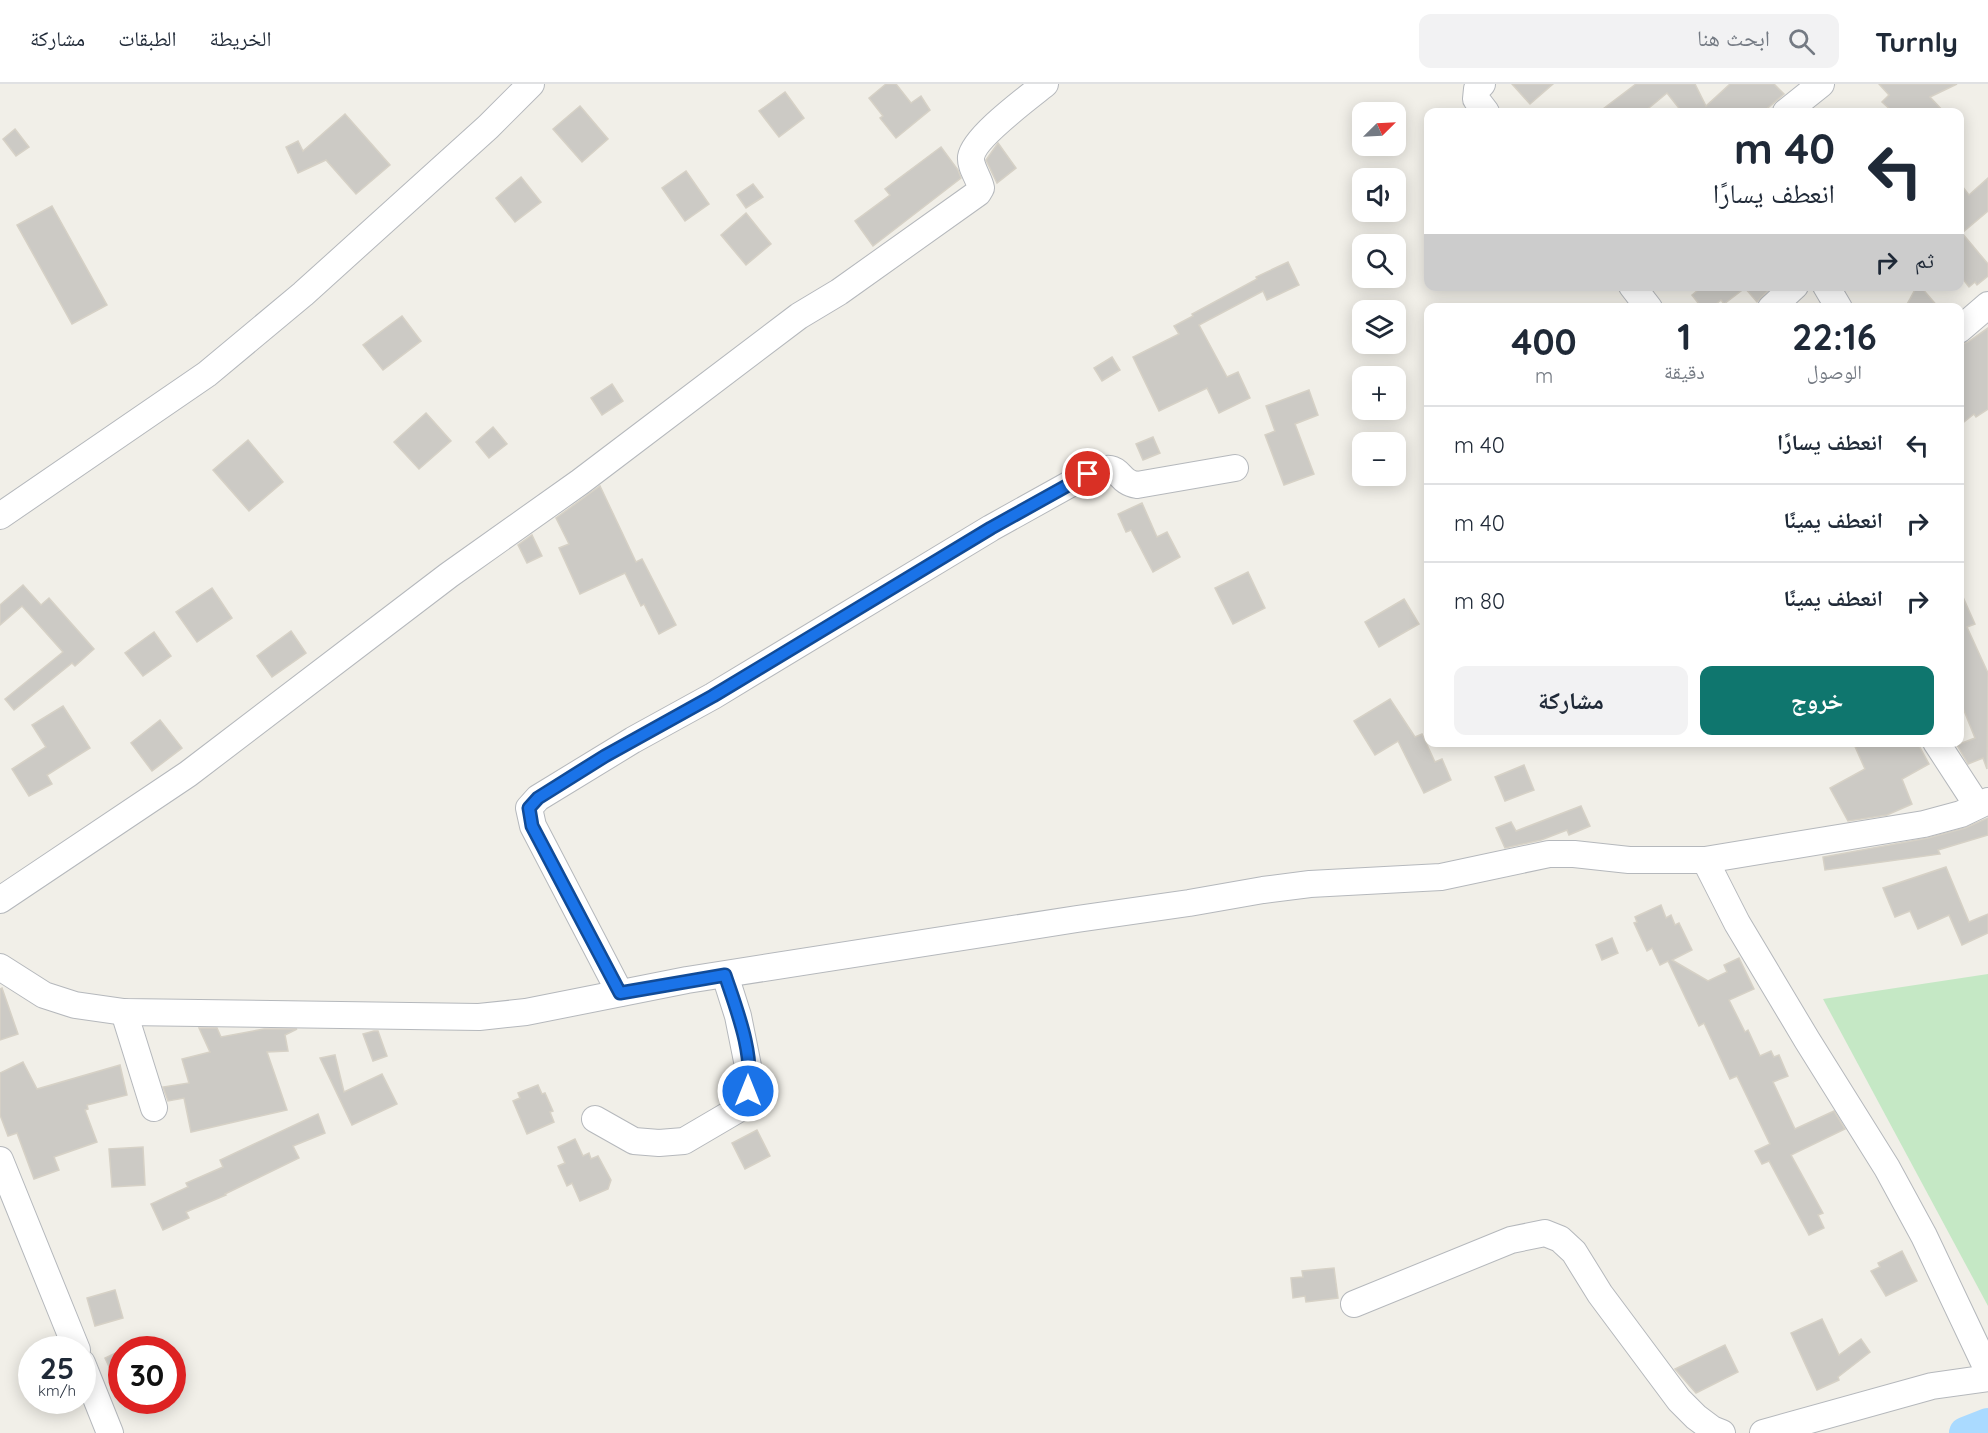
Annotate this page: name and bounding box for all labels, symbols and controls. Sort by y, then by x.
search box [1419,14,1839,68]
text: ابحث هنا [1697,24,1770,52]
text: Turnly [1875,24,1958,59]
text: مشاركة [30,25,85,51]
text: الطبقات [118,25,177,51]
text: الخريطة [210,25,271,51]
icon: search [1785,25,1818,58]
north arrow [1352,102,1406,156]
map controls [1352,102,1406,486]
text: 40 m [1734,122,1835,175]
icon: left [1856,132,1934,210]
button: sound [1352,168,1406,222]
text: انعطف يسارًا [1713,176,1835,210]
button: search [1352,234,1406,288]
icon: right [1870,246,1903,279]
text: ثم [1915,246,1934,274]
button: layers [1352,300,1406,354]
text: 1 [1677,314,1691,359]
text: 22:16 [1792,314,1877,359]
text: 400 [1511,319,1577,364]
text: دقيقة [1664,359,1705,384]
text: الوصول [1807,359,1862,384]
text: m [1535,363,1553,388]
button: + [1352,366,1406,420]
text: انعطف يسارًا [1777,428,1883,456]
icon: left [1901,429,1934,462]
text: 40 m [1454,431,1505,459]
button: − [1352,432,1406,486]
pin [1062,448,1113,499]
icon: arrive [1071,457,1104,490]
text: انعطف يمينًا [1784,506,1883,534]
icon: right [1901,507,1934,540]
text: 40 m [1454,509,1505,537]
text: انعطف يمينًا [1784,584,1883,612]
icon: right [1901,585,1934,618]
text: 80 m [1454,587,1505,615]
button: مشاركة [1454,666,1688,735]
button: خروج [1700,666,1934,735]
position arrow [716,1059,780,1123]
speed limit sign: 30 [108,1336,186,1414]
text: 25 [40,1349,74,1387]
text: km/h [38,1381,76,1400]

